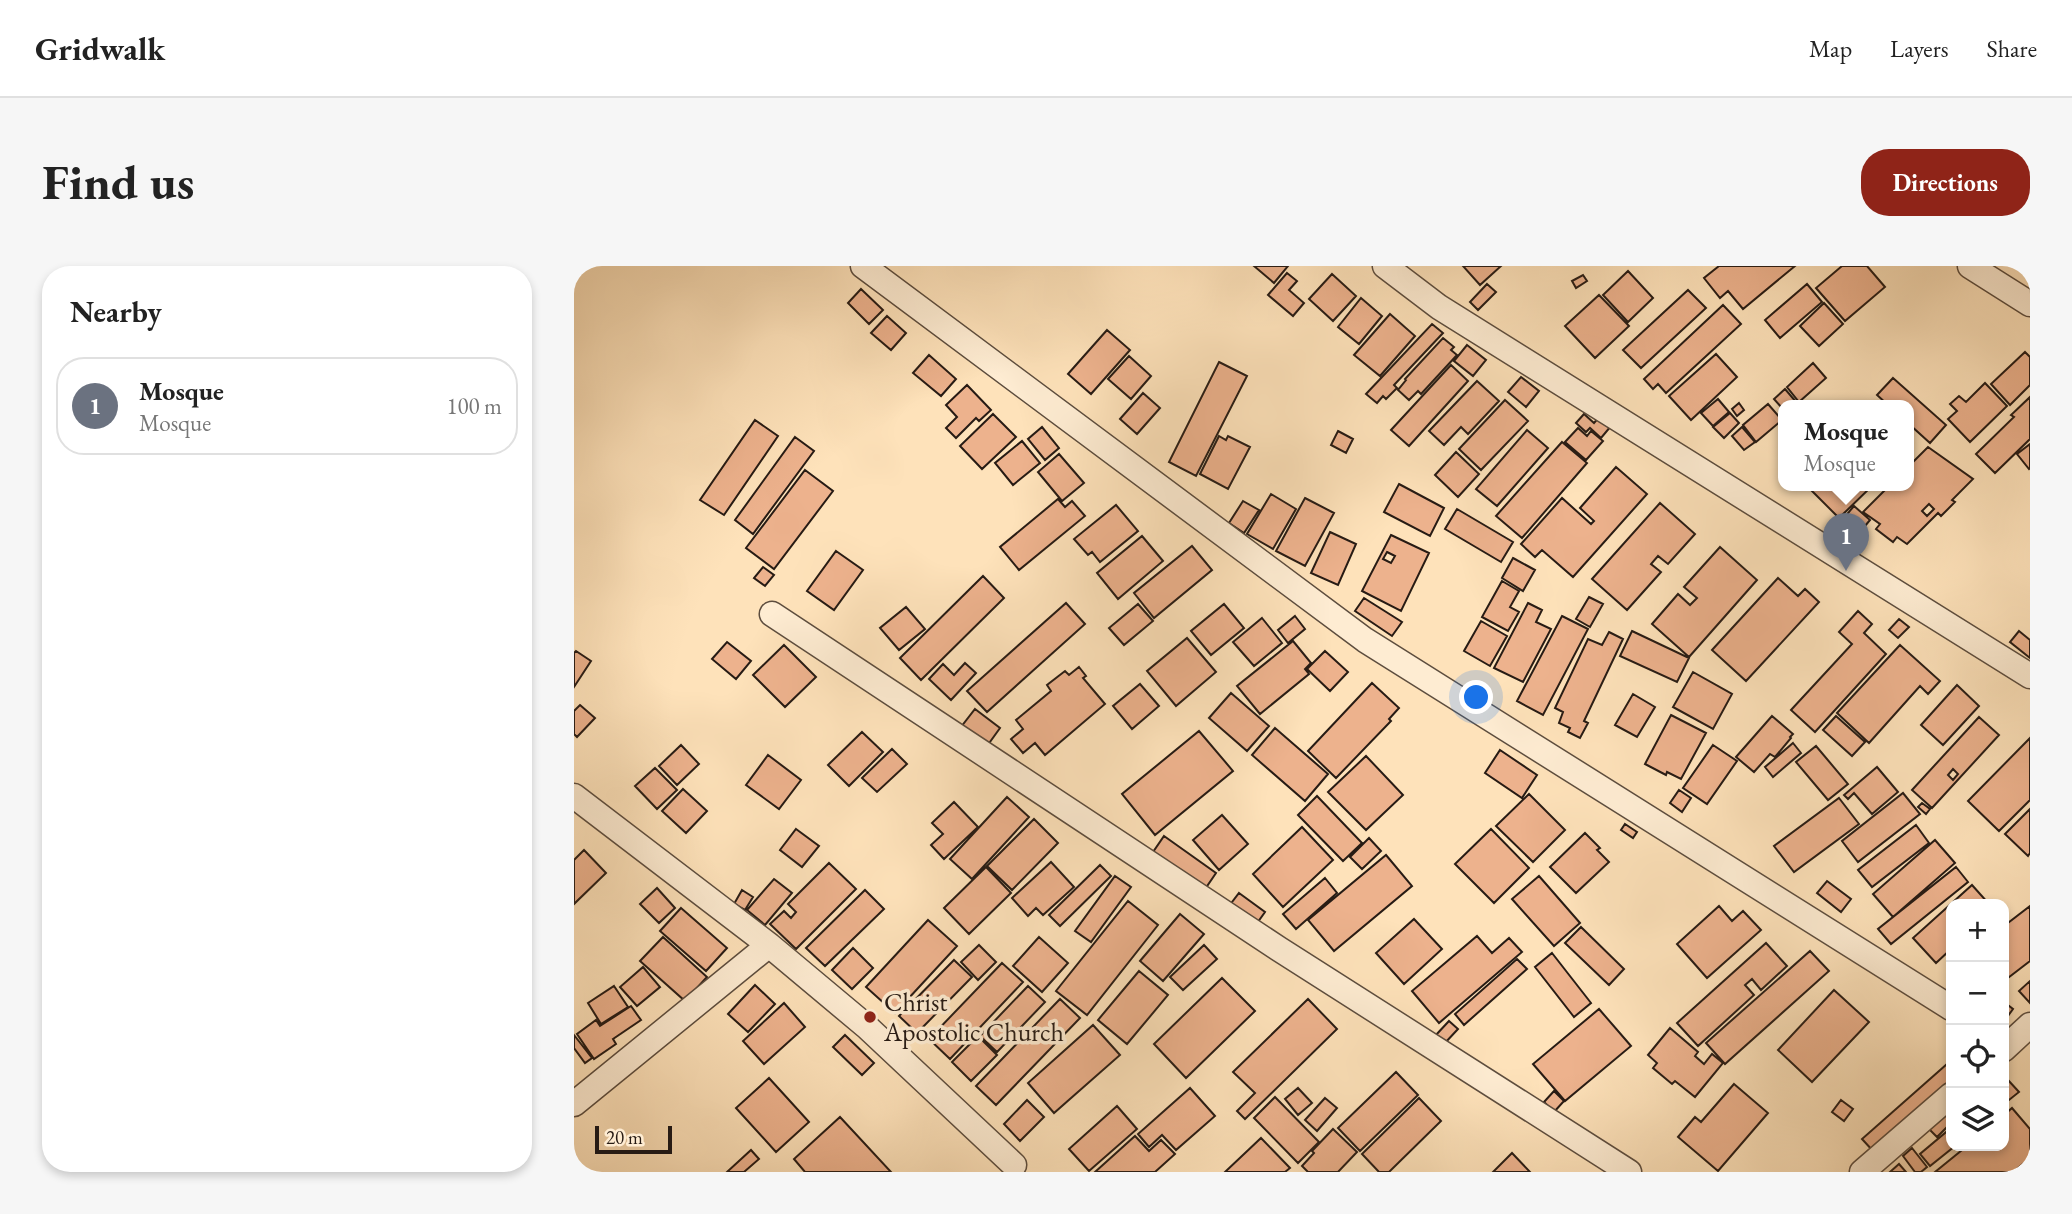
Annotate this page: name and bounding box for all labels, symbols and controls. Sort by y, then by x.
text: Gridwalk [35,27,165,70]
text: Map [1809,33,1852,64]
text: Layers [1890,33,1949,64]
text: Share [1987,33,2037,64]
button: Directions [1861,149,2030,216]
text: Find us [42,150,194,214]
text: Nearby [70,292,162,331]
text: Mosque [139,374,224,408]
text: 1 [89,391,101,421]
text: 100 m [446,391,502,421]
popup [1778,400,1914,491]
text: Mosque [139,408,211,438]
text: Mosque [1804,414,1888,448]
text: Mosque [1804,448,1876,478]
pin: 1 [1823,513,1869,571]
your location [1459,680,1493,714]
map controls [1946,899,2009,1151]
button: + [1946,899,2009,962]
button: − [1946,962,2009,1025]
place label: Christ Apostolic Church [883,985,1064,1049]
marker: Christ Apostolic Church [862,1009,878,1025]
button: locate [1946,1025,2009,1088]
button: layers [1946,1088,2009,1151]
scale bar [595,1123,672,1155]
text: 20 m [606,1125,643,1150]

